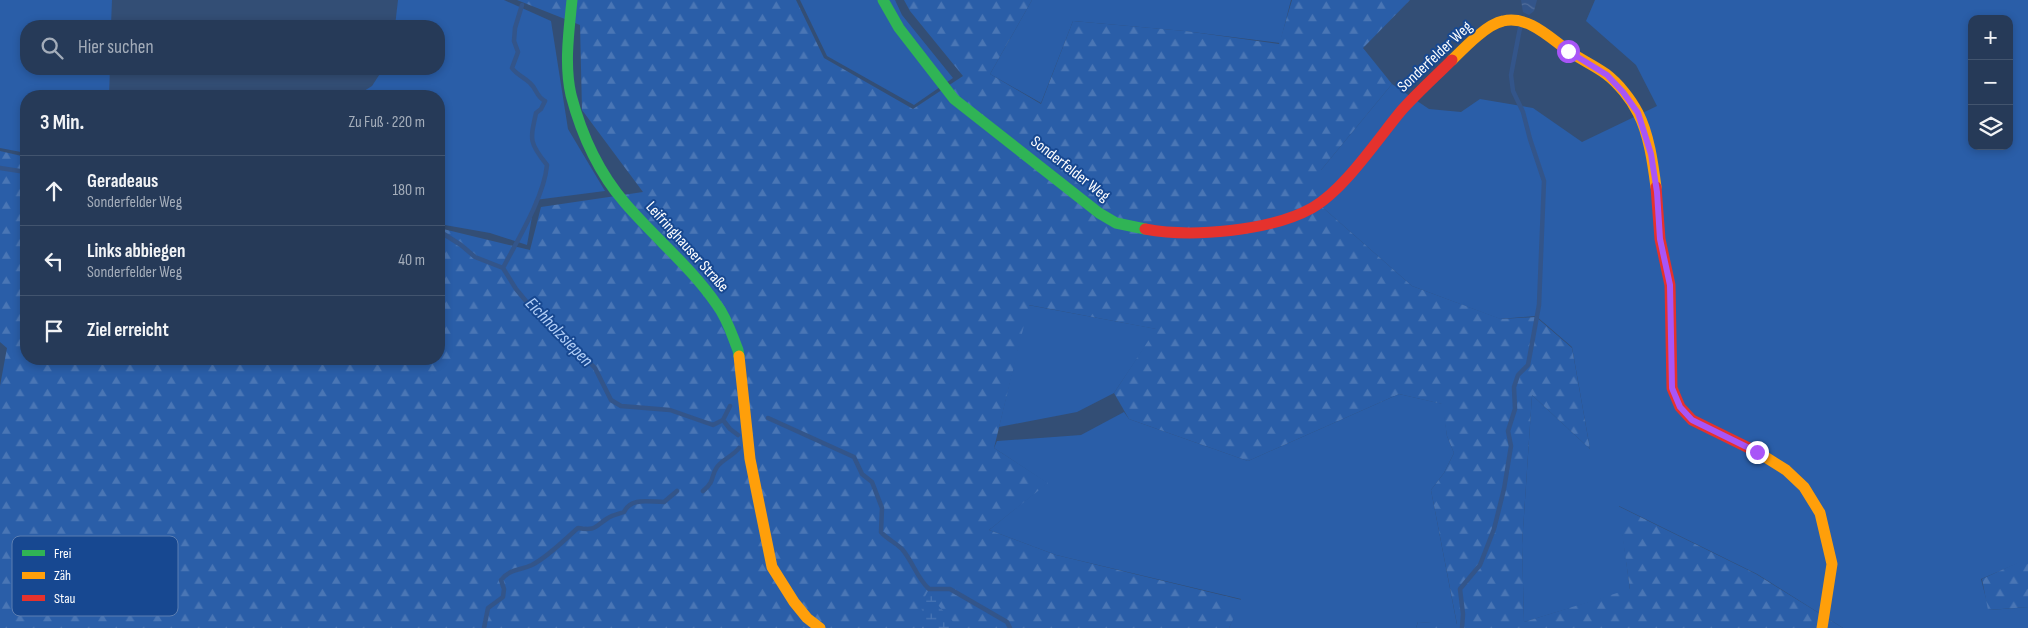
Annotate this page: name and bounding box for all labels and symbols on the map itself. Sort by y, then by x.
street label: Sonderfelder Weg [1394,18,1476,96]
route start [1557,40,1580,63]
street label: Sonderfelder Weg [1027,132,1113,206]
street label: Leifringhauser Straße [641,198,733,296]
water label: Eichholzsiepen [521,293,597,371]
route end [1746,441,1769,464]
legend [12,536,178,616]
text: Frei [54,545,71,562]
text: Zäh [54,567,71,584]
text: Stau [54,590,76,607]

